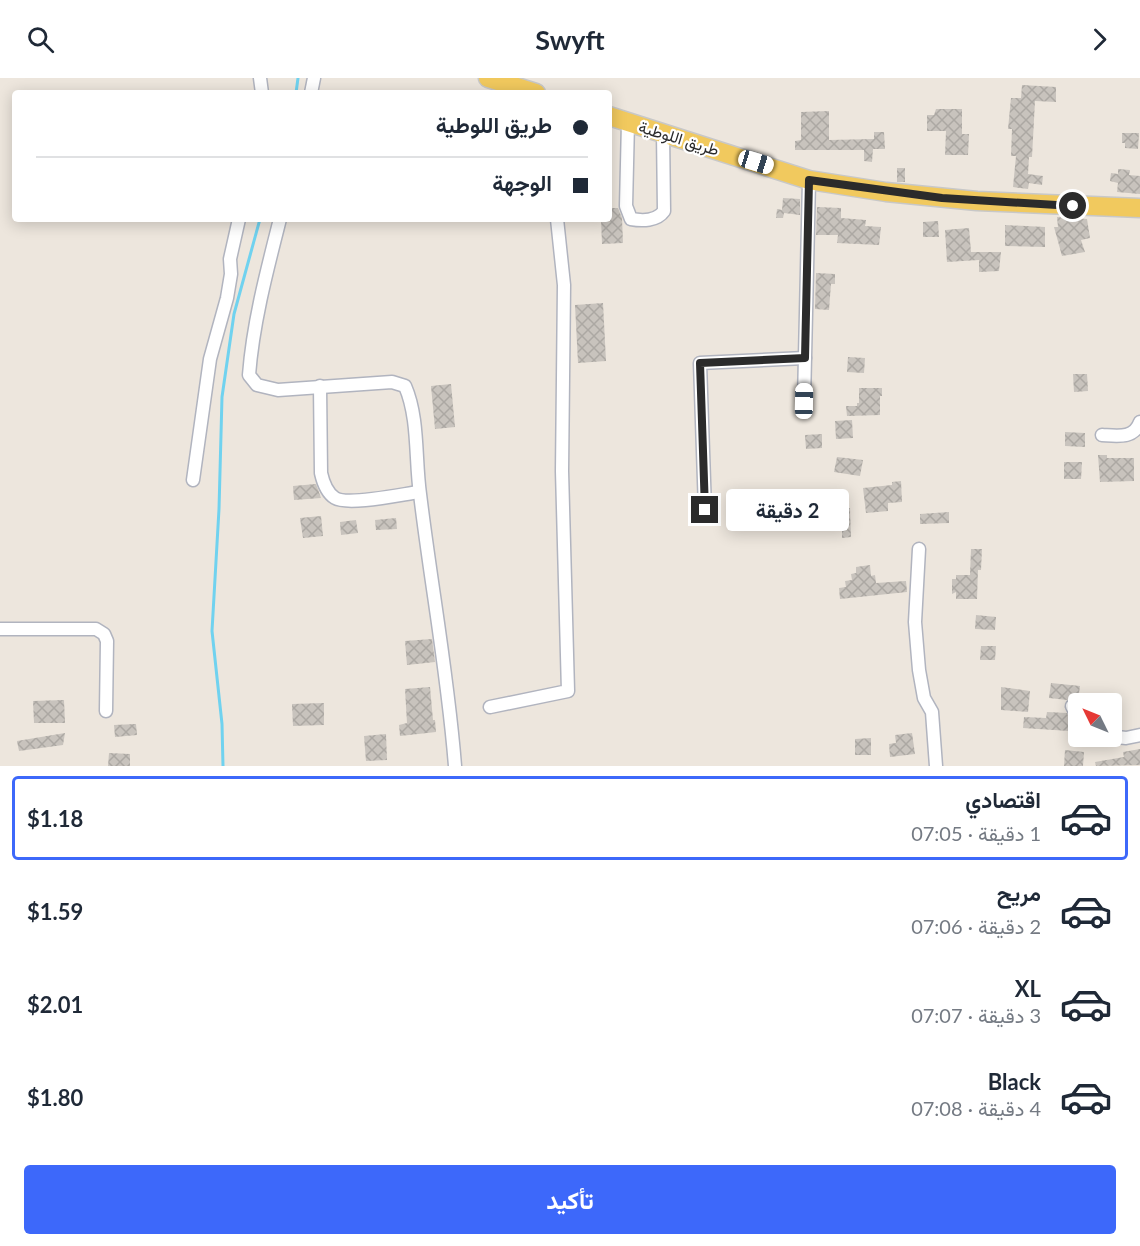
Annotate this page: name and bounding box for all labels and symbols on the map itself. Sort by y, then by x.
street label: طريق اللوطية [636,116,722,161]
car [736,148,776,176]
route start [1059,192,1086,219]
car [795,383,813,419]
callout: 2 دقيقة [726,489,849,531]
route end [691,496,718,523]
north arrow [1068,693,1122,747]

